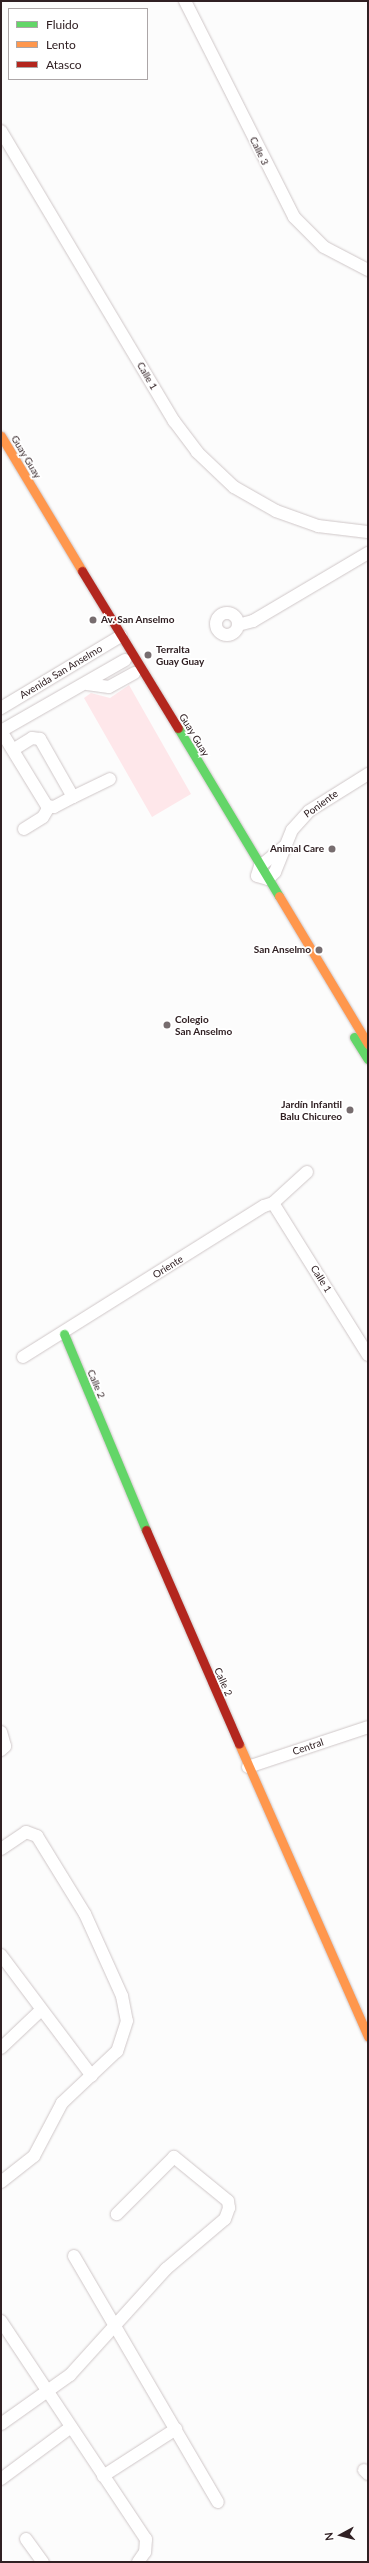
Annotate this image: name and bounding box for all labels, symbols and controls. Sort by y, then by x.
legend [8,8,148,80]
text: Fluido [46,17,79,32]
text: Lento [46,37,76,52]
text: Atasco [46,57,82,72]
street label: Calle 3 [247,135,271,167]
street label: Calle 1 [134,360,160,392]
street label: Guay Guay [8,433,44,481]
place label: Av. San Anselmo [101,614,175,626]
marker: Av. San Anselmo [88,615,98,625]
street label: Avenida San Anselmo [17,643,105,701]
place label: Terralta Guay Guay [156,643,204,666]
marker: Terralta Guay Guay [143,650,153,660]
street label: Guay Guay [176,711,212,759]
street label: Poniente [302,788,340,820]
place label: Animal Care [270,843,324,855]
marker: Animal Care [327,844,337,854]
place label: San Anselmo [254,944,311,956]
marker: San Anselmo [314,945,324,955]
place label: Colegio San Anselmo [175,1013,232,1036]
marker: Colegio San Anselmo [162,1020,172,1030]
place label: Jardín Infantil Balu Chicureo [280,1098,342,1122]
marker: Jardín Infantil Balu Chicureo [345,1105,355,1115]
street label: Oriente [151,1253,185,1281]
street label: Calle 1 [308,1263,334,1295]
street label: Calle 2 [85,1368,107,1400]
street label: Calle 2 [211,1666,235,1698]
street label: Central [291,1736,325,1758]
north arrow [321,2515,361,2555]
text: N [322,2532,336,2542]

